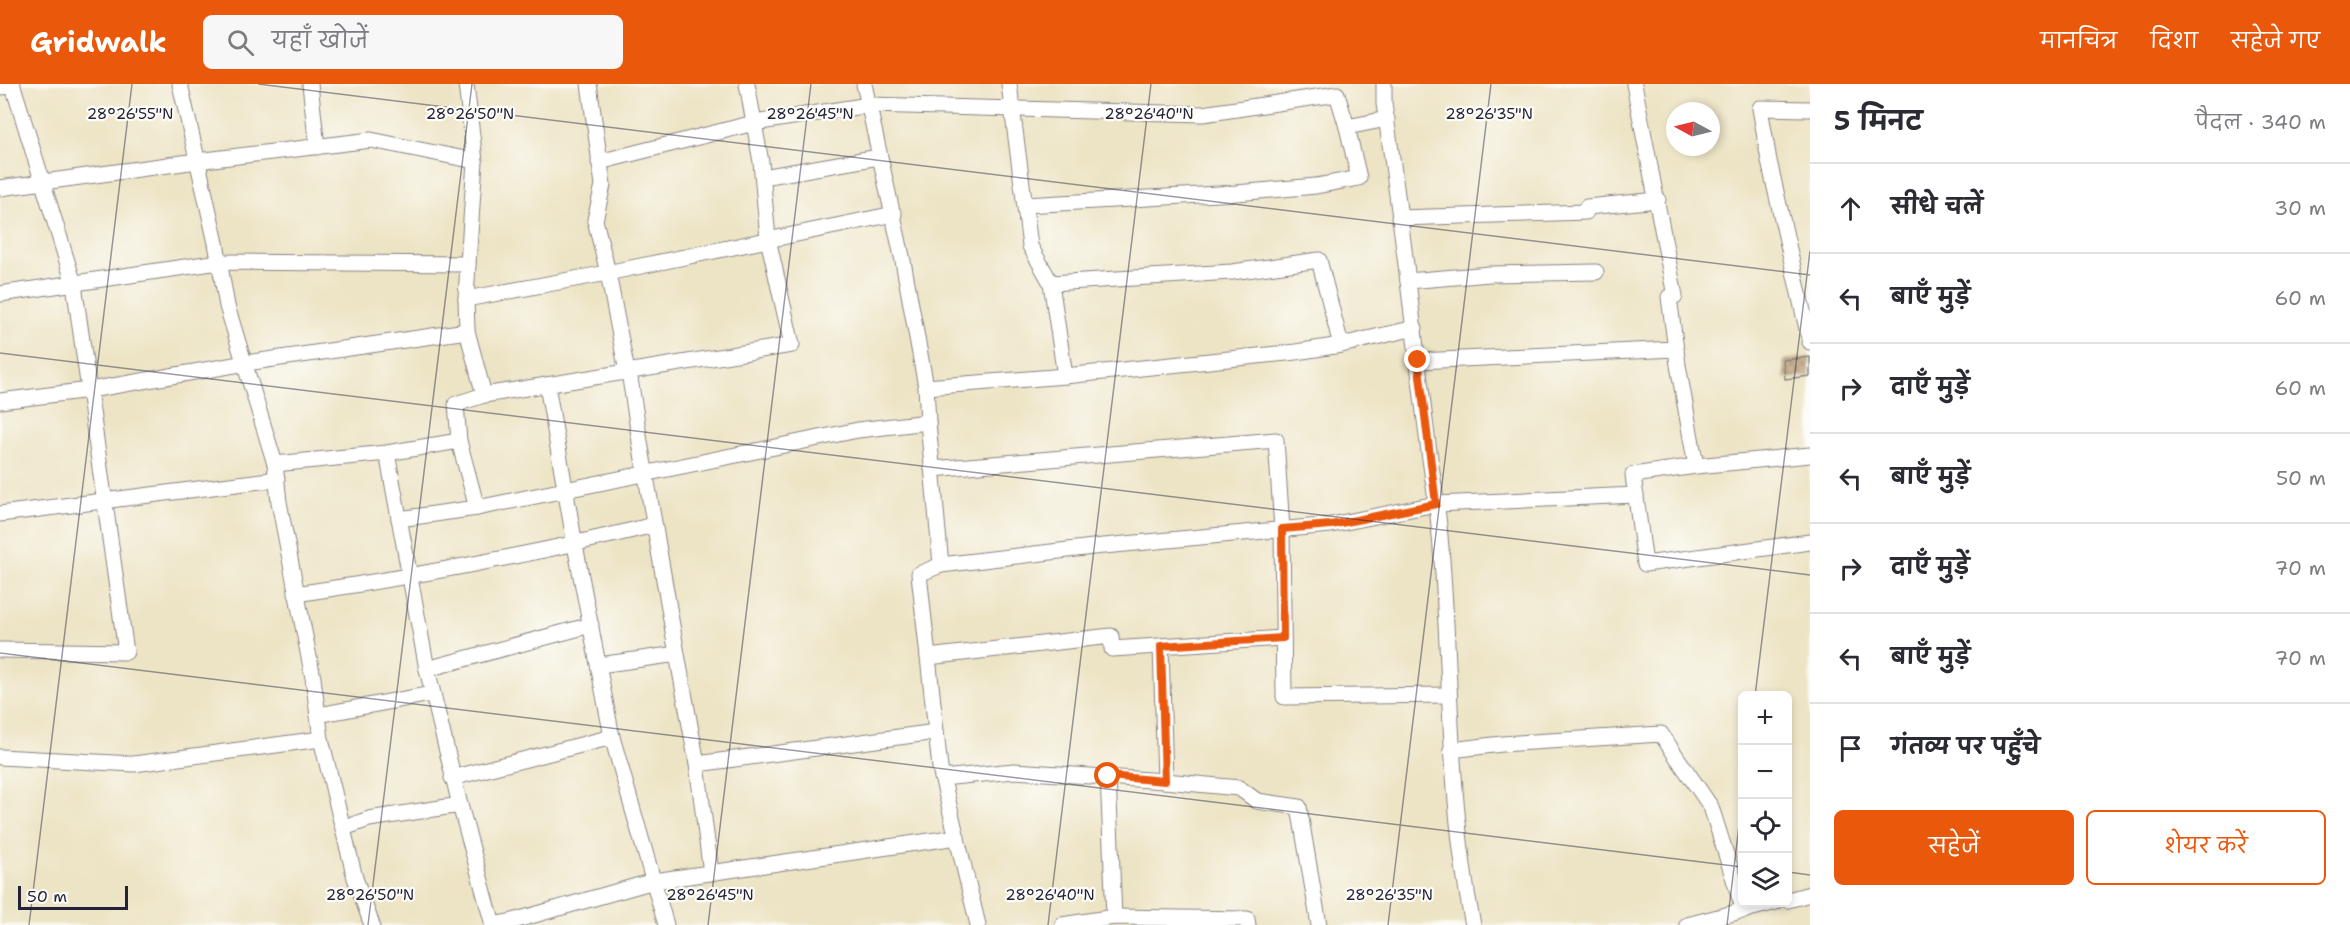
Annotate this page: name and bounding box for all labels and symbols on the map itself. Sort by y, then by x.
north arrow [1666,102,1720,156]
text: 28°26'55"N [87,104,173,124]
text: 28°26'50"N [426,104,514,124]
text: 28°26'45"N [766,104,854,124]
text: 28°26'40"N [1104,104,1194,124]
text: 28°26'35"N [1445,104,1533,124]
route end [1404,346,1430,372]
route start [1094,762,1120,788]
scale bar [18,883,128,910]
text: 28°26'50"N [326,885,414,905]
text: 28°26'45"N [666,885,754,905]
text: 28°26'40"N [1005,885,1095,905]
text: 28°26'35"N [1345,885,1433,905]

